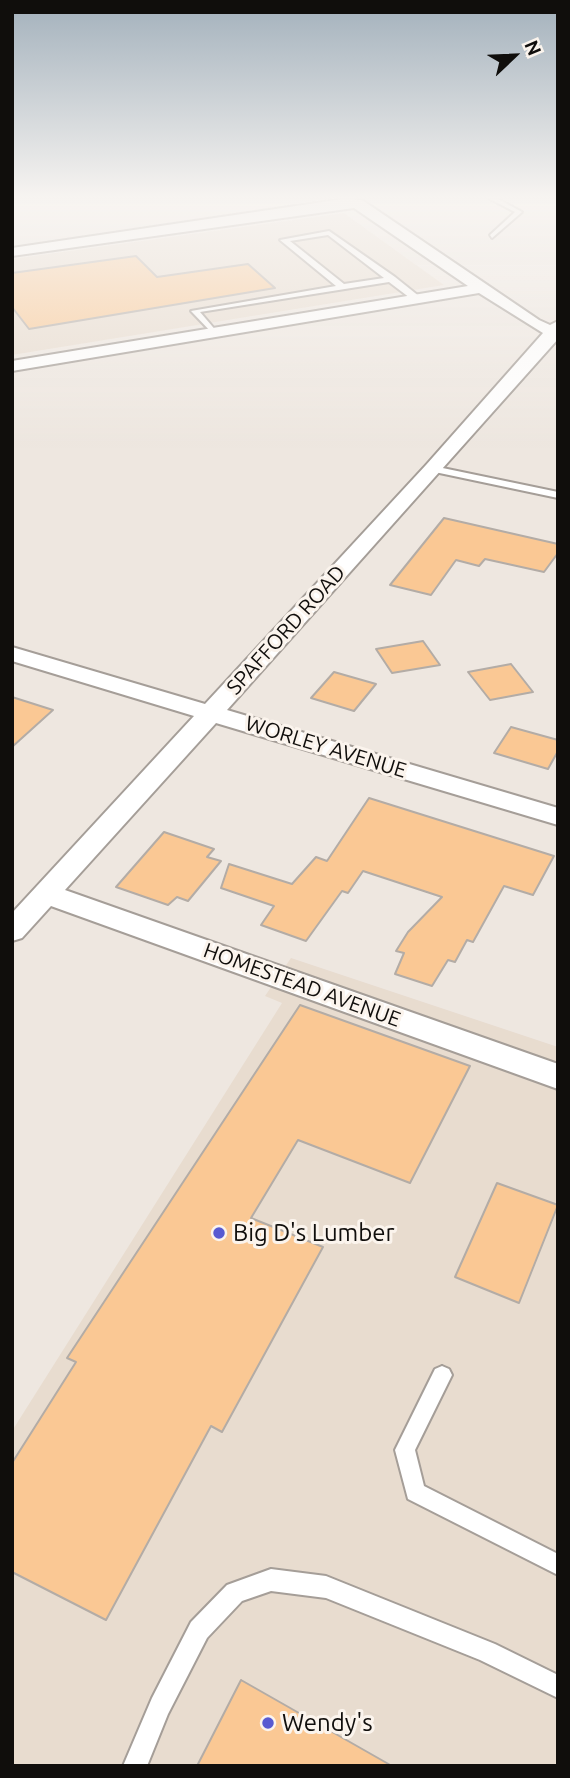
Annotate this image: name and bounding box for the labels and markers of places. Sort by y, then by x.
place label: Big D's Lumber [233,1219,395,1247]
marker: Big D's Lumber [211,1225,227,1241]
place label: Wendy's [282,1709,373,1737]
marker: Wendy's [260,1715,276,1731]

